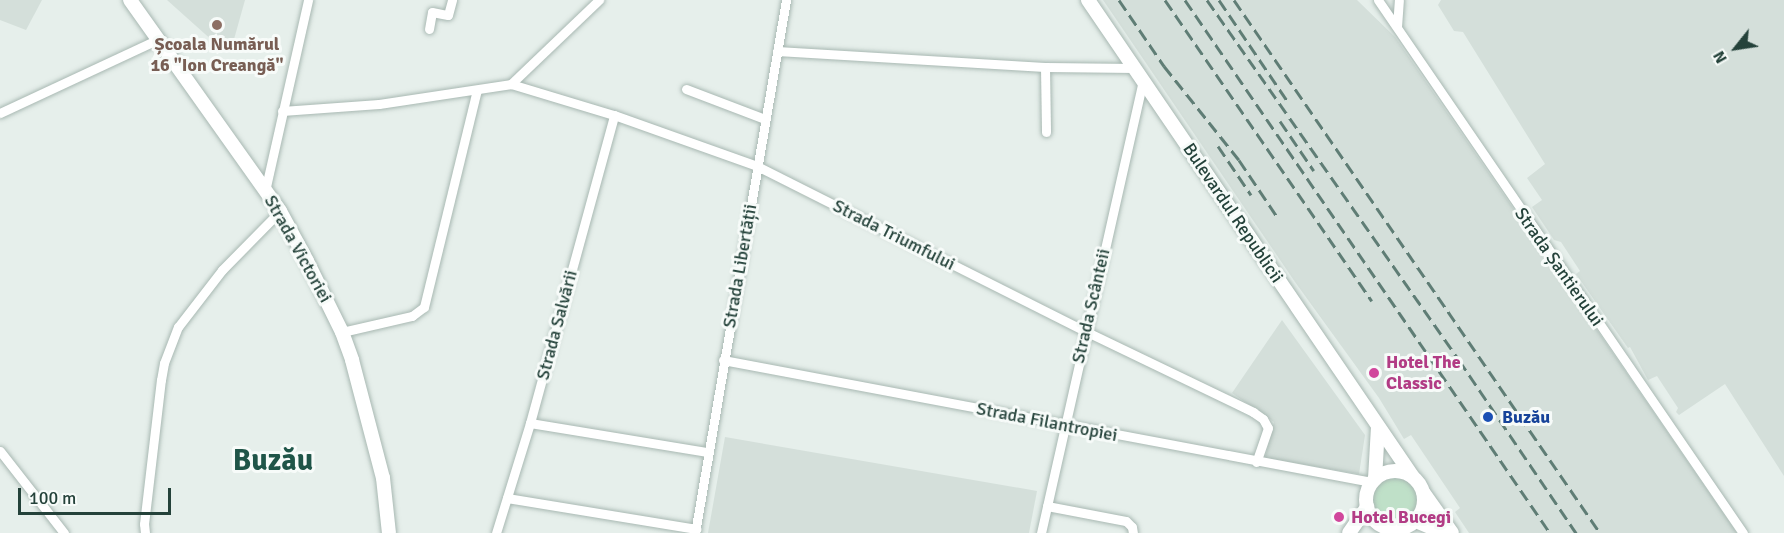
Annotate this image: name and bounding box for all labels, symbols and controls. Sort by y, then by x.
marker: Școala Numărul 16 "Ion Creangă" [210,18,224,32]
north arrow [1706,18,1766,78]
place label: Școala Numărul 16 "Ion Creangă" [150,34,284,76]
text: N [1709,47,1732,67]
street label: Bulevardul Republicii [1178,139,1288,287]
street label: Strada Victoriei [260,192,336,306]
street label: Strada Triumfului [829,195,959,275]
street label: Strada Libertății [718,202,762,330]
street label: Strada Șantierului [1510,203,1608,331]
street label: Strada Scânteii [1067,247,1115,365]
street label: Strada Salvării [532,268,582,382]
place label: Hotel The Classic [1386,352,1461,394]
marker: Hotel The Classic [1367,366,1381,380]
street label: Strada Filantropiei [975,398,1119,446]
place label: Buzău [1502,406,1550,428]
marker: Buzău [1479,408,1497,426]
district label: Buzău [233,443,313,479]
scale bar [21,476,174,514]
text: 100 m [29,487,76,509]
place label: Hotel Bucegi [1351,506,1451,528]
marker: Hotel Bucegi [1332,510,1346,524]

